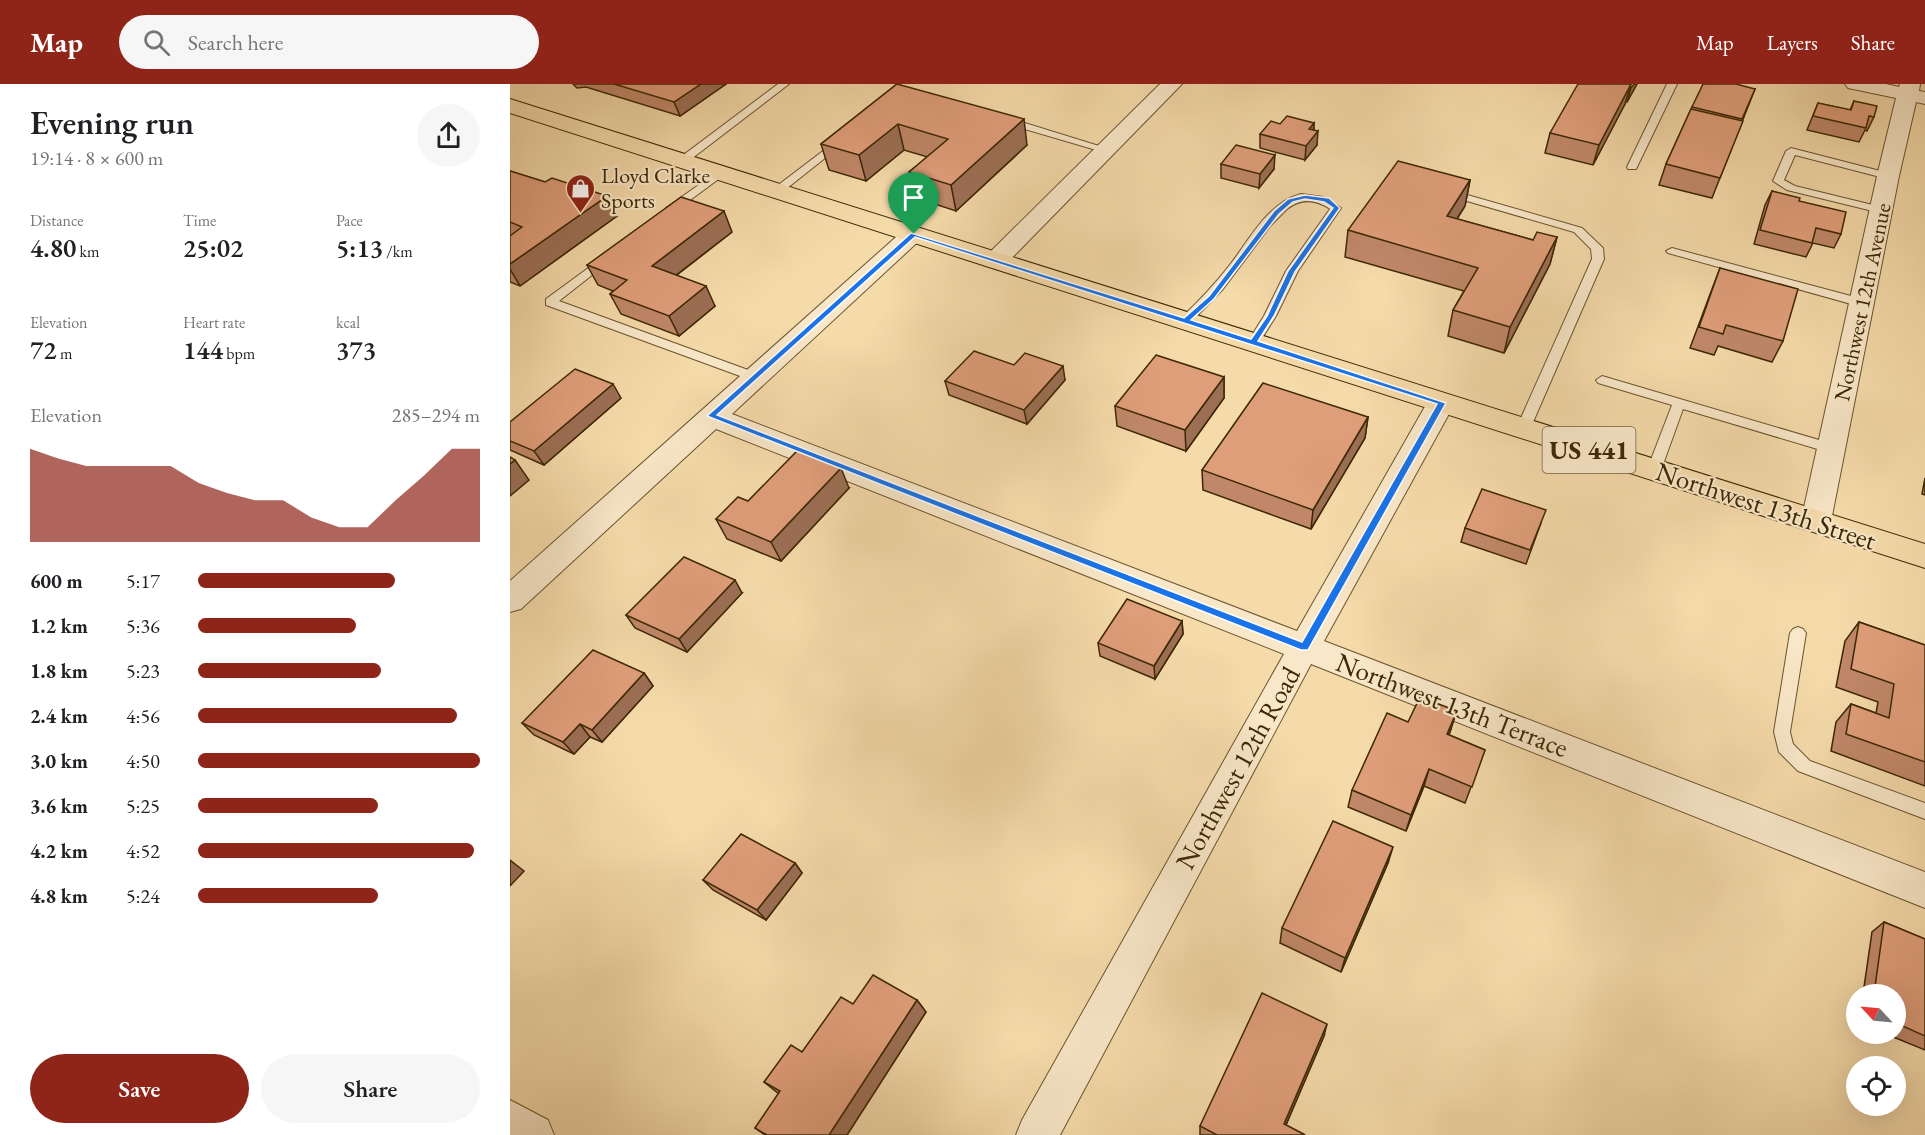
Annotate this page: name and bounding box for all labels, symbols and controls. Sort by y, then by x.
search box [119,15,539,69]
text: Map [30,24,83,60]
icon: search [140,26,173,59]
text: Search here [188,28,283,57]
text: Map [1696,29,1734,56]
text: Layers [1767,29,1818,56]
text: Share [1851,29,1895,56]
text: Evening run [30,101,194,144]
button: share [417,104,480,167]
text: 19:14 · 8 × 600 m [30,145,163,171]
place label: Lloyd Clarke Sports [601,161,710,215]
shop icon: Lloyd Clarke Sports [564,172,596,214]
pin [888,172,939,234]
icon: arrive [897,181,930,214]
street label: Northwest 12th Avenue [1827,200,1898,404]
text: Distance [30,210,83,231]
text: Time [183,210,216,231]
text: Pace [336,210,363,231]
text: 4.80 [30,231,76,265]
text: 25:02 [183,231,243,265]
text: 5:13 [336,231,383,265]
text: km [76,241,99,262]
text: /km [383,241,413,262]
text: Elevation [30,312,88,333]
text: Heart rate [183,312,245,333]
text: kcal [336,312,360,333]
text: 72 [30,333,57,367]
text: 144 [183,333,223,367]
text: 373 [336,333,376,367]
text: m [57,343,72,364]
text: bpm [223,343,255,364]
text: Elevation [30,402,102,428]
text: 285–294 m [392,402,480,428]
road number: US 441 [1542,427,1636,473]
street label: Northwest 13th Street [1652,453,1881,558]
text: 600 m [30,568,83,594]
text: 5:17 [126,568,160,594]
text: 1.2 km [30,613,88,639]
text: 5:36 [126,613,160,639]
street label: Northwest 13th Terrace [1331,644,1573,765]
text: 1.8 km [30,658,88,684]
text: 5:23 [126,658,160,684]
street label: Northwest 12th Road [1167,660,1308,875]
text: 2.4 km [30,703,88,729]
text: 4:56 [126,703,160,729]
text: 3.0 km [30,748,88,774]
text: 4:50 [126,748,160,774]
text: 3.6 km [30,793,88,819]
text: 5:25 [126,793,160,819]
text: 4.2 km [30,838,88,864]
text: 4:52 [126,838,160,864]
text: 4.8 km [30,883,88,909]
text: 5:24 [126,883,160,909]
north arrow [1846,984,1906,1044]
map controls [1846,984,1906,1116]
button: Save [30,1054,249,1123]
button: Share [261,1054,480,1123]
button: locate [1846,1056,1906,1116]

